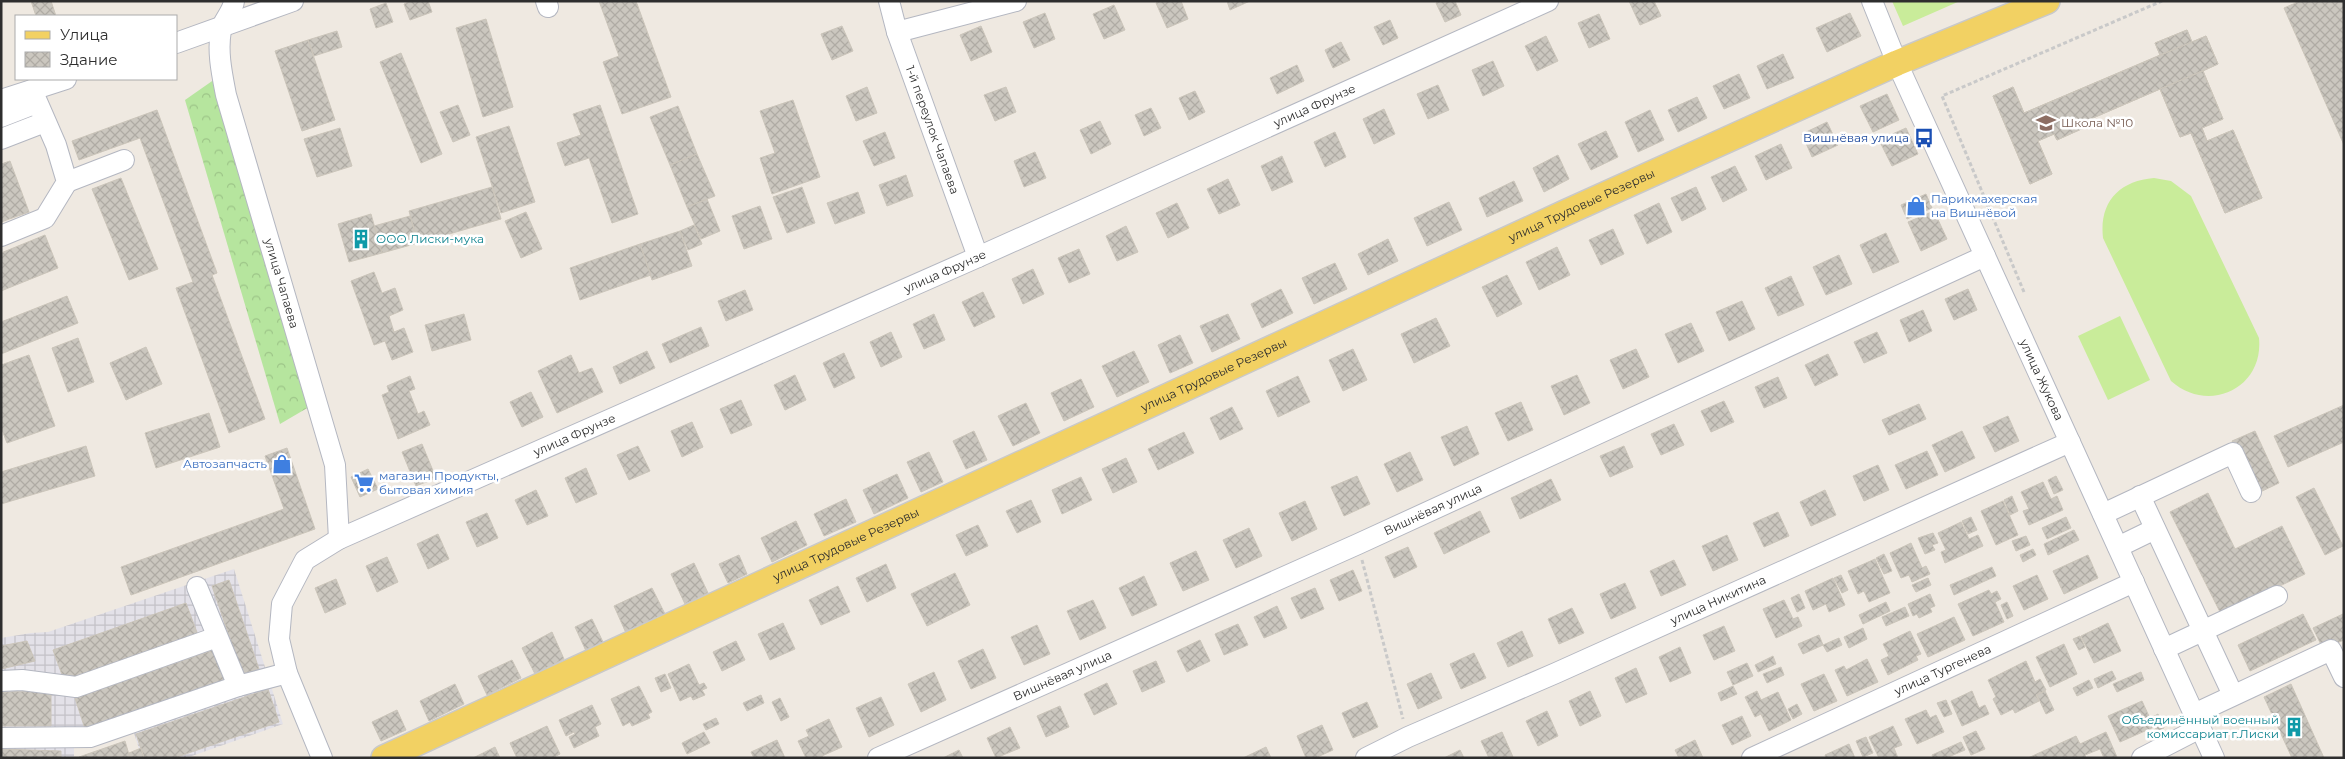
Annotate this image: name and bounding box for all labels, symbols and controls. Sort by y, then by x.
legend [15,15,178,80]
text: Улица [60,25,108,44]
text: Здание [60,50,118,69]
street label: 1-й переулок Чапаева [903,63,963,196]
street label: улица Фрунзе [1270,80,1358,131]
school or university icon: Школа №10 [2035,112,2057,134]
place label: Школа №10 [2061,115,2133,130]
bus stop icon: Вишнёвая улица [1913,127,1935,149]
place label: Вишнёвая улица [1803,130,1909,145]
street label: улица Трудовые Резервы [1505,165,1657,245]
place label: Парикмахерская на Вишнёвой [1931,191,2037,220]
shop icon: Парикмахерская на Вишнёвой [1905,195,1927,217]
building icon: ООО Лиски-мука [350,228,372,250]
place label: ООО Лиски-мука [376,231,484,246]
street label: улица Чапаева [261,236,302,330]
street label: улица Фрунзе [900,246,988,296]
street label: улица Трудовые Резервы [1137,334,1289,415]
street label: улица Жукова [2016,336,2067,423]
street label: улица Фрунзе [530,410,618,460]
shop icon: Автозапчасть [271,453,293,475]
place label: Автозапчасть [183,456,267,471]
place label: магазин Продукты, бытовая химия [379,468,499,497]
supermarket icon: магазин Продукты, бытовая химия [353,472,375,494]
street label: Вишнёвая улица [1381,480,1484,538]
street label: улица Трудовые Резервы [770,504,921,585]
street label: улица Никитина [1667,572,1768,628]
street label: улица Тургенева [1891,641,1993,699]
street label: Вишнёвая улица [1011,647,1114,704]
place label: Объединённый военный комиссариат г.Лиски [2122,712,2279,741]
building icon: Объединённый военный комиссариат г.Лиски [2283,716,2305,738]

